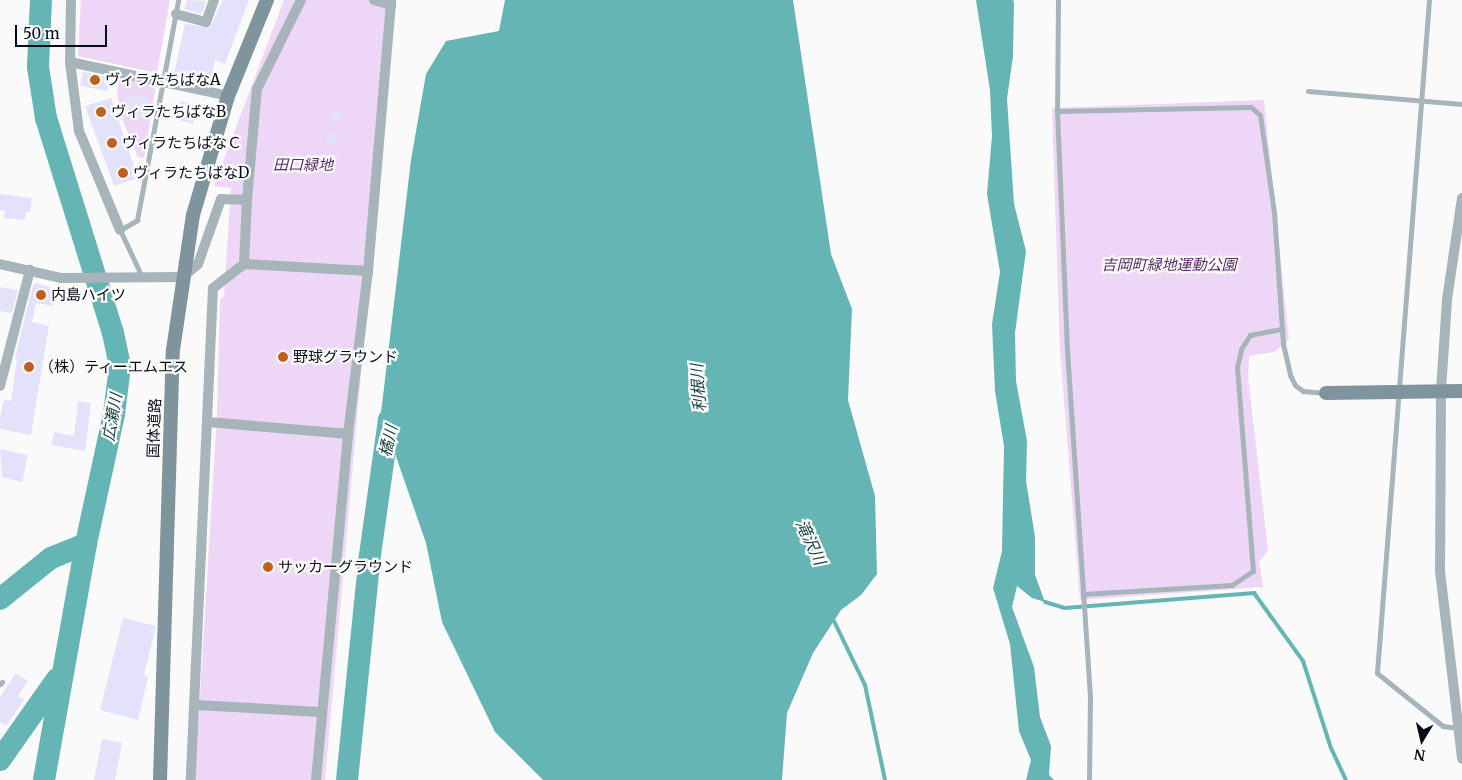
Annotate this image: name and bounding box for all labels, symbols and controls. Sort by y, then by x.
scale bar [18,15,110,47]
text: 50 m [23,24,60,43]
place label: ヴィラたちばなA [105,71,221,89]
marker: ヴィラたちばなA [89,74,101,86]
place label: ヴィラたちばなB [111,103,226,121]
marker: ヴィラたちばなB [95,106,107,118]
place label: ヴィラたちばなＣ [122,134,242,152]
marker: ヴィラたちばなＣ [106,137,118,149]
park label: 田口緑地 [273,156,333,174]
place label: ヴィラたちばなD [133,164,249,182]
marker: ヴィラたちばなD [117,167,129,179]
park label: 吉岡町緑地運動公園 [1102,256,1236,274]
place label: 内島ハイツ [51,286,126,304]
marker: 内島ハイツ [35,289,47,301]
place label: 野球グラウンド [293,348,398,366]
marker: 野球グラウンド [277,351,289,363]
place label: （株）ティーエムエス [39,358,189,376]
marker: （株）ティーエムエス [23,361,35,373]
water label: 利根川 [687,363,709,413]
water label: 広瀬川 [98,392,126,442]
street label: 国体道路 [144,398,164,458]
water label: 橘川 [375,423,401,459]
water label: 滝沢川 [792,516,830,568]
place label: サッカーグラウンド [278,558,413,576]
marker: サッカーグラウンド [262,561,274,573]
north arrow [1397,715,1447,765]
text: N [1413,745,1427,765]

